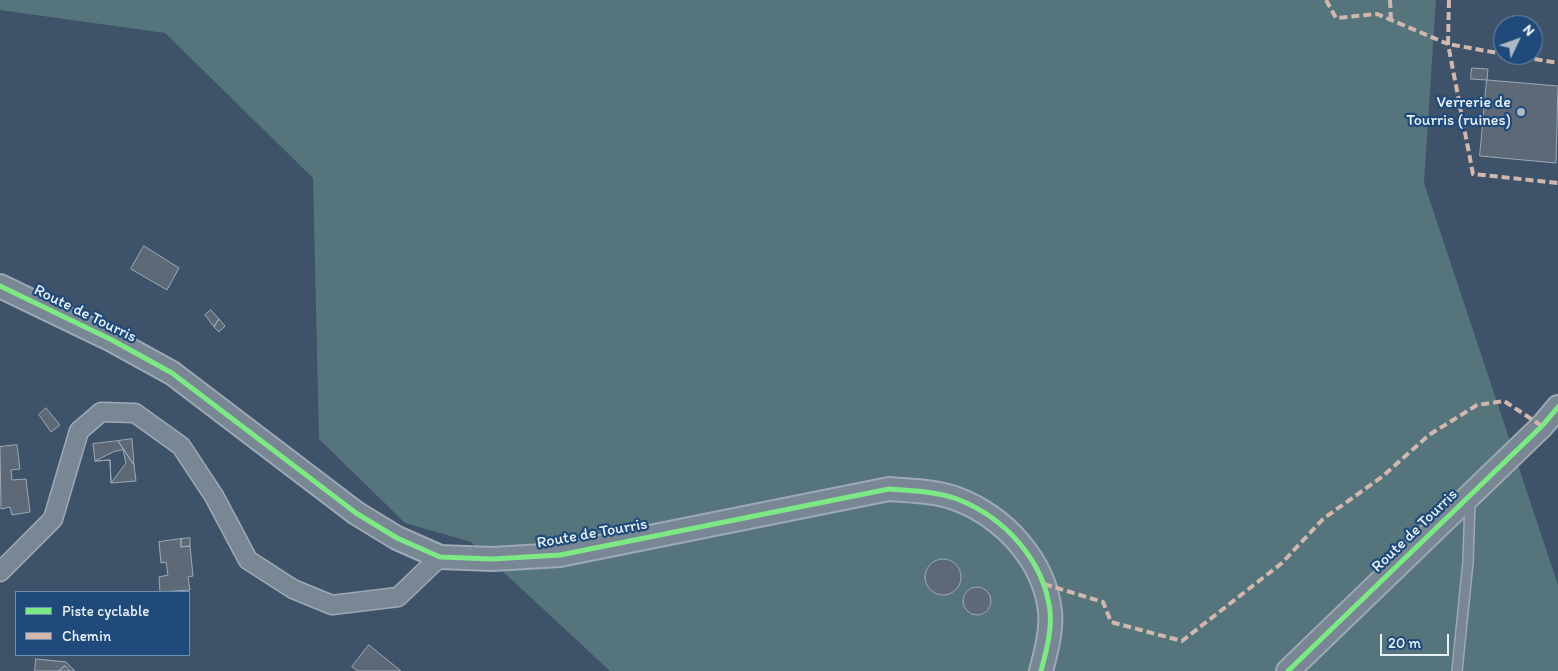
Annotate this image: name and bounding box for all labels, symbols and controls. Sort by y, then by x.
north arrow [1493,15,1543,65]
text: N [1519,21,1538,39]
place label: Verrerie de Tourris (ruines) [1406,93,1511,131]
marker: Verrerie de Tourris (ruines) [1515,106,1527,118]
street label: Route de Tourris [31,281,139,347]
street label: Route de Tourris [1368,485,1462,577]
street label: Route de Tourris [535,515,649,553]
legend [15,591,190,656]
text: Piste cyclable [62,602,149,620]
scale bar [1383,624,1452,656]
text: Chemin [62,627,111,645]
text: 20 m [1388,634,1421,652]

